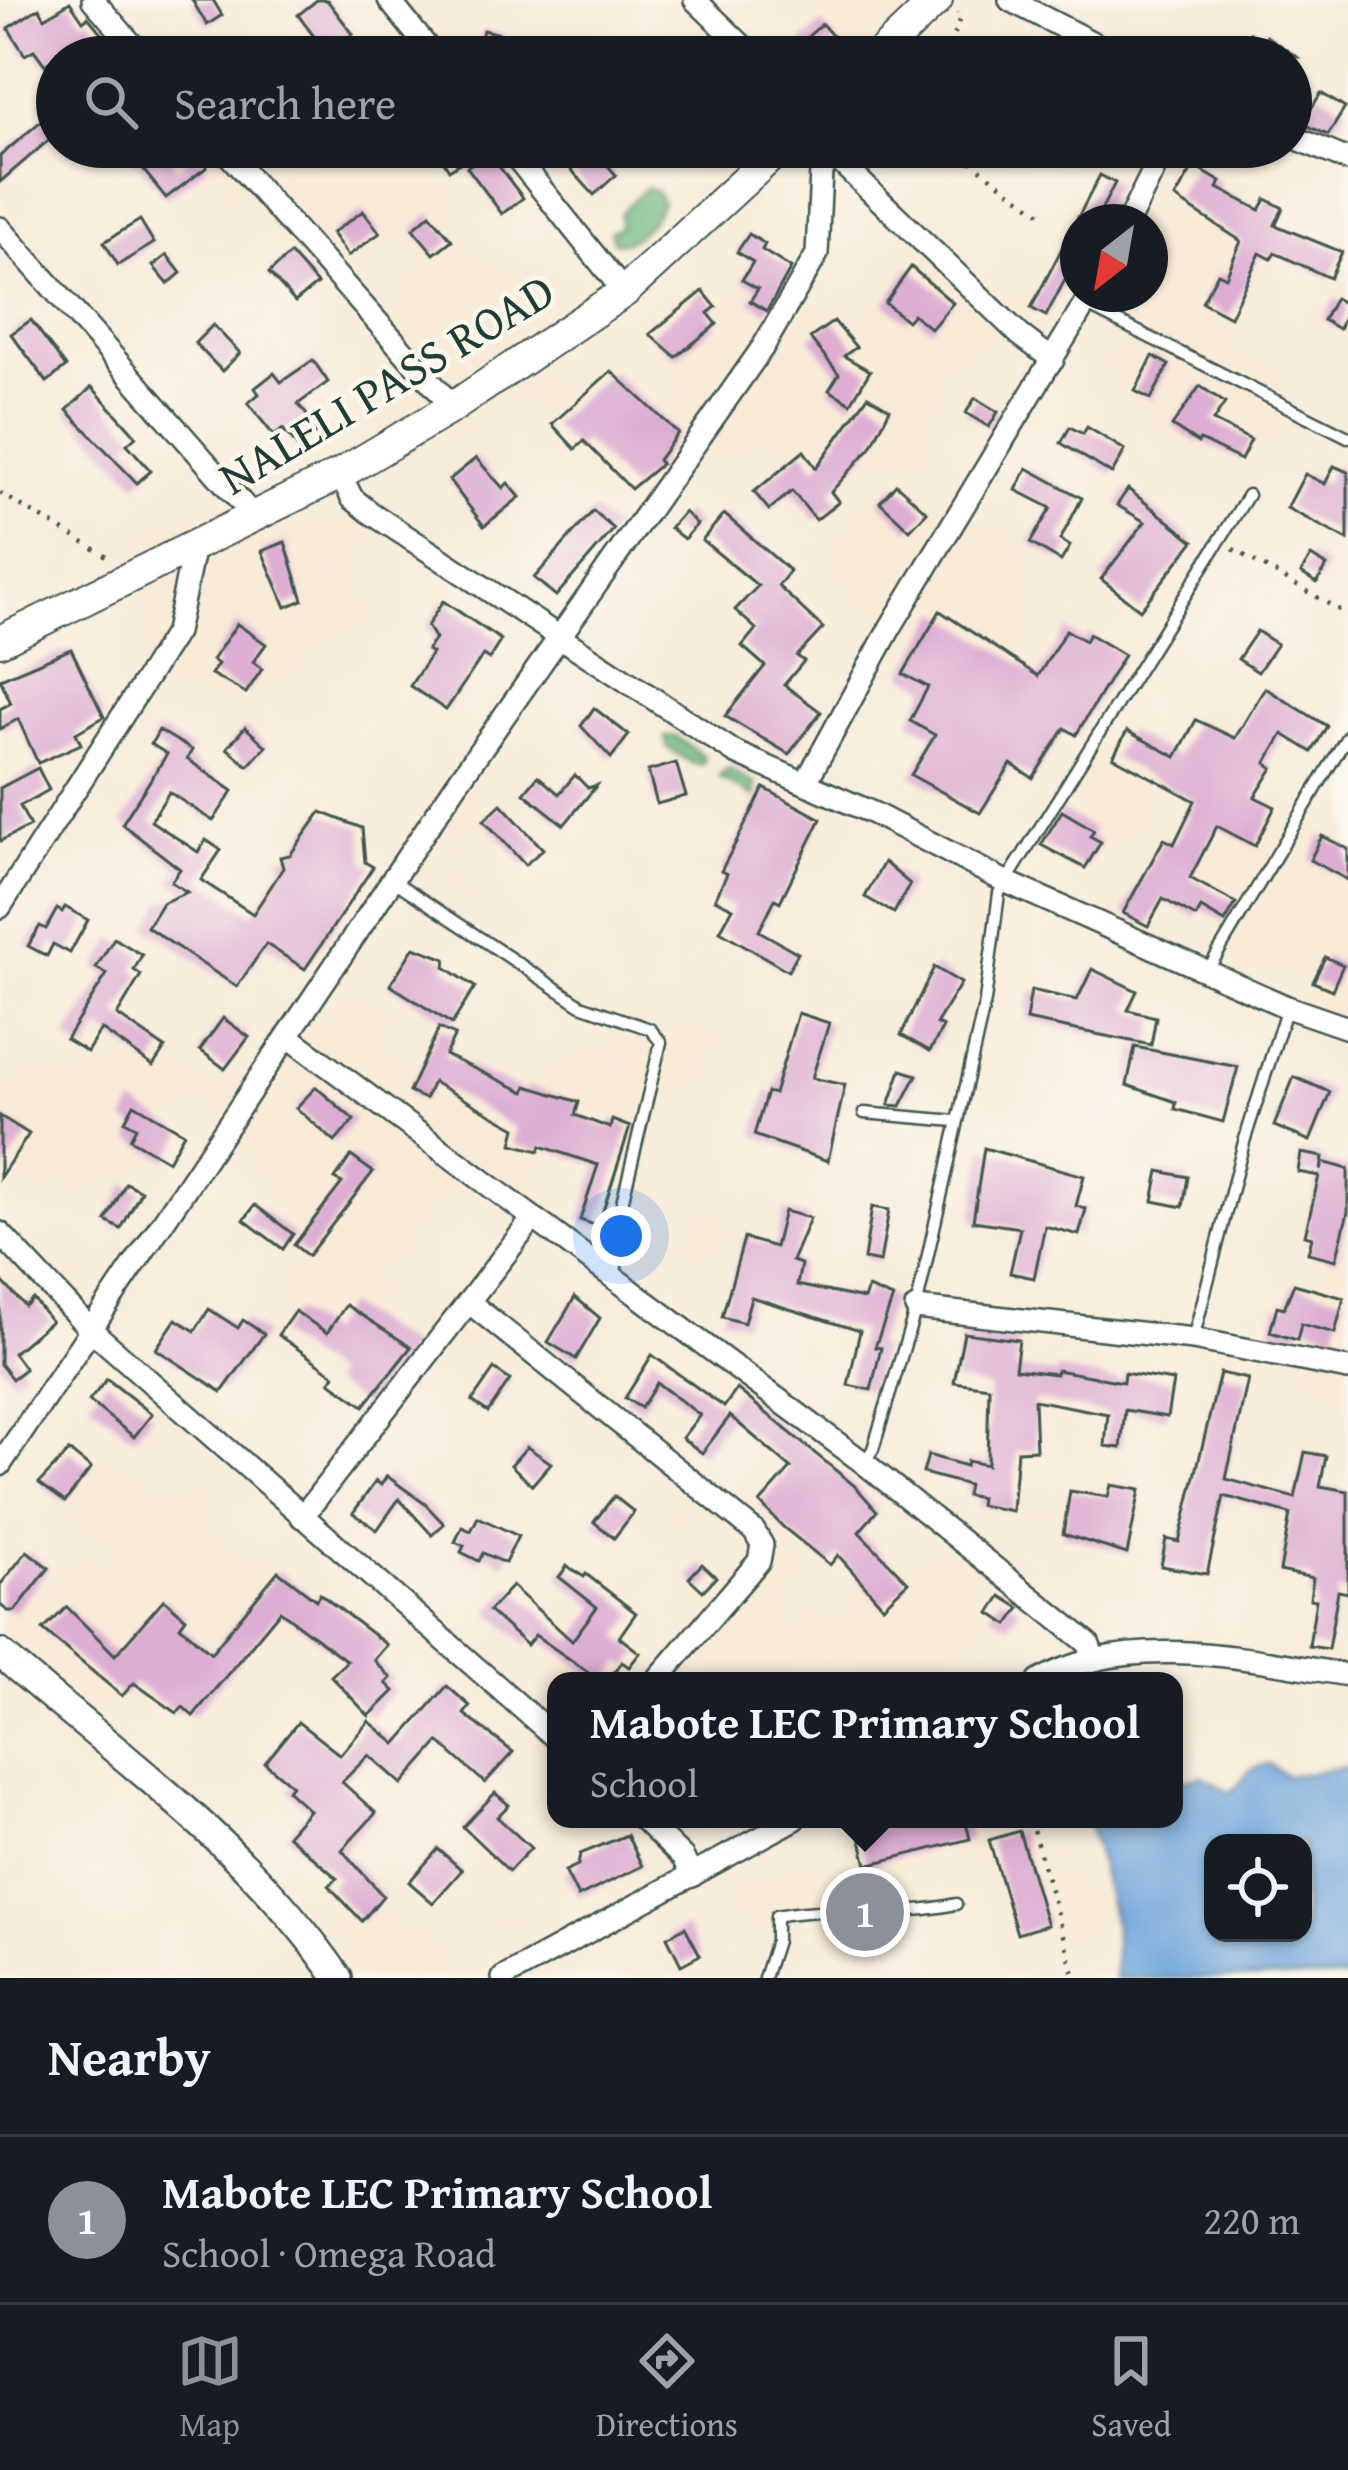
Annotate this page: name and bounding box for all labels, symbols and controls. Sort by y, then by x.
search box [36,36,1312,168]
icon: search [78,69,144,135]
text: Search here [174,70,396,135]
north arrow [1060,204,1168,312]
street label: NALELI PASS ROAD [205,255,567,511]
your location [591,1206,651,1266]
popup [547,1672,1183,1828]
text: Mabote LEC Primary School [590,1689,1140,1754]
text: School [590,1754,698,1811]
map controls [1204,1834,1312,1942]
button: locate [1204,1834,1312,1942]
pin: 1 [826,1867,904,1957]
text: Nearby [48,2019,211,2094]
text: Mabote LEC Primary School [162,2159,712,2224]
text: 1 [77,2191,97,2248]
text: 220 m [1203,2191,1300,2248]
text: School · Omega Road [162,2224,496,2281]
tab: Map [177,2328,243,2448]
tab: Directions [596,2328,738,2448]
tab: Saved [1091,2328,1171,2448]

